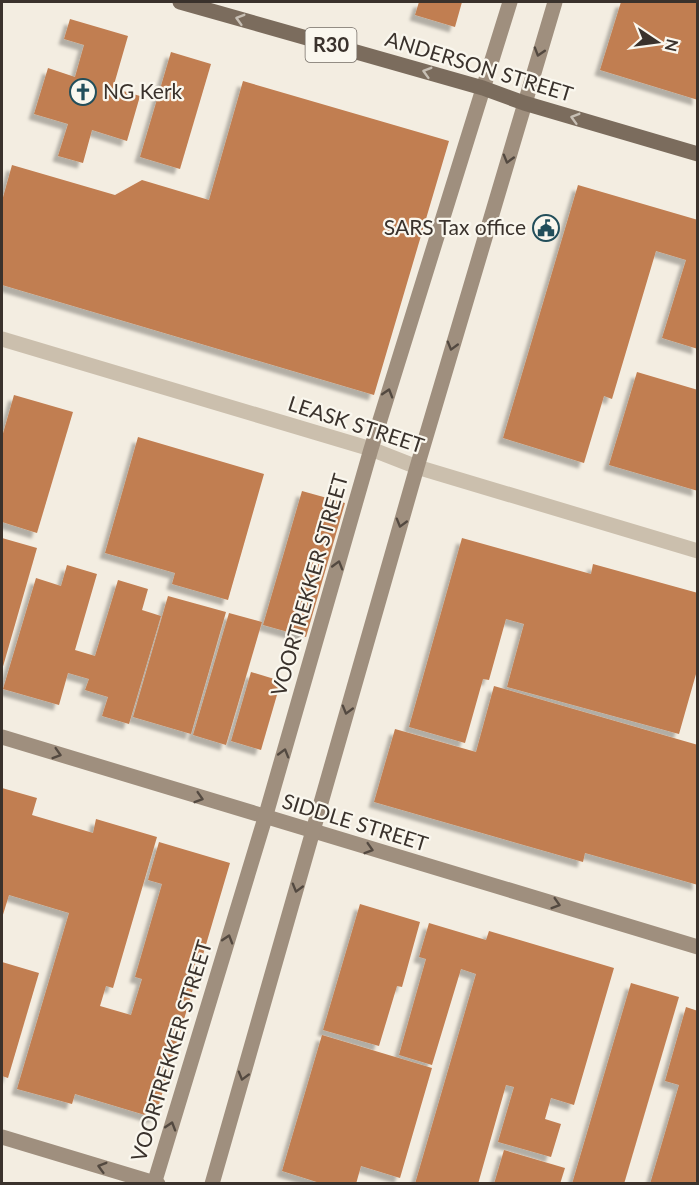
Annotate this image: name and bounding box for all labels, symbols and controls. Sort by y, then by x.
north arrow [627,12,687,72]
one-way arrow [235,14,246,26]
street label: ANDERSON STREET [383,25,577,106]
road number: R30 [306,28,356,62]
text: N [661,37,683,54]
one-way arrow [534,46,546,57]
one-way arrow [422,67,433,79]
church icon: NG Kerk [68,77,98,107]
place label: NG Kerk [103,78,183,103]
one-way arrow [570,113,581,125]
one-way arrow [503,153,515,164]
public building icon: SARS Tax office [531,213,561,243]
place label: SARS Tax office [384,214,526,239]
one-way arrow [447,340,459,351]
one-way arrow [381,388,393,399]
street label: LEASK STREET [285,390,428,457]
street label: VOORTREKKER STREET [265,470,352,699]
one-way arrow [395,518,408,528]
one-way arrow [330,560,343,570]
one-way arrow [342,705,354,715]
one-way arrow [51,747,62,759]
one-way arrow [277,748,289,759]
street label: SIDDLE STREET [280,788,432,856]
one-way arrow [194,791,204,803]
one-way arrow [363,842,374,854]
one-way arrow [291,883,304,893]
one-way arrow [550,897,561,909]
one-way arrow [221,934,233,945]
street label: VOORTREKKER STREET [125,936,216,1164]
one-way arrow [238,1070,250,1080]
one-way arrow [164,1121,176,1132]
one-way arrow [97,1162,108,1174]

